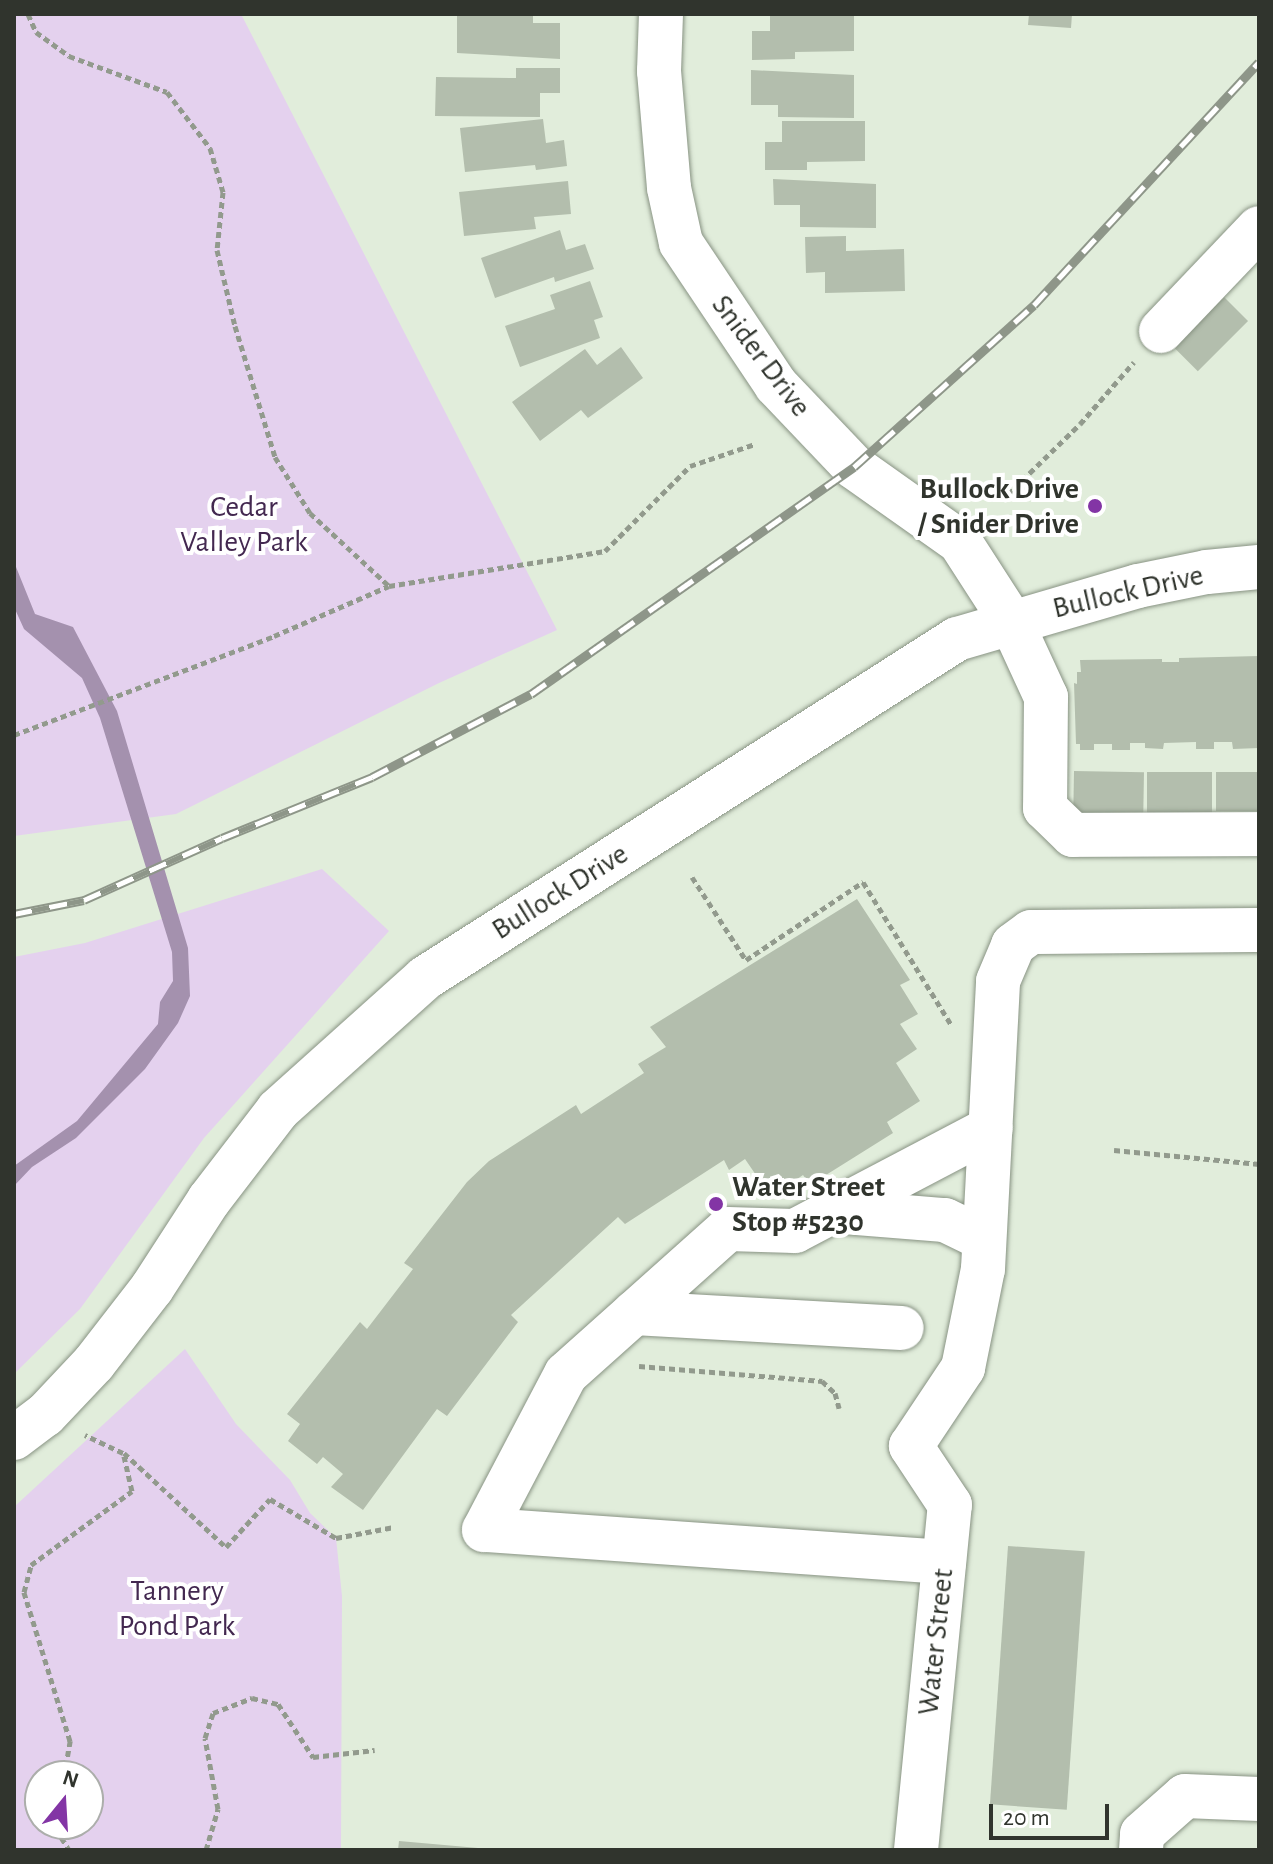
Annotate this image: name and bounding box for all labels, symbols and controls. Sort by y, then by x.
street label: Snider Drive [704,288,818,424]
place label: Bullock Drive / Snider Drive [918,471,1079,542]
park label: Cedar Valley Park [180,489,308,560]
marker: Bullock Drive / Snider Drive [1086,497,1104,515]
street label: Bullock Drive [1049,557,1207,627]
street label: Bullock Drive [485,836,635,948]
place label: Water Street Stop #5230 [732,1169,885,1240]
marker: Water Street Stop #5230 [707,1195,725,1213]
street label: Water Street [910,1567,962,1717]
park label: Tannery Pond Park [119,1573,235,1644]
north arrow [24,1760,104,1840]
text: N [60,1766,81,1792]
scale bar [993,1788,1113,1838]
text: 20 m [1003,1806,1050,1830]

